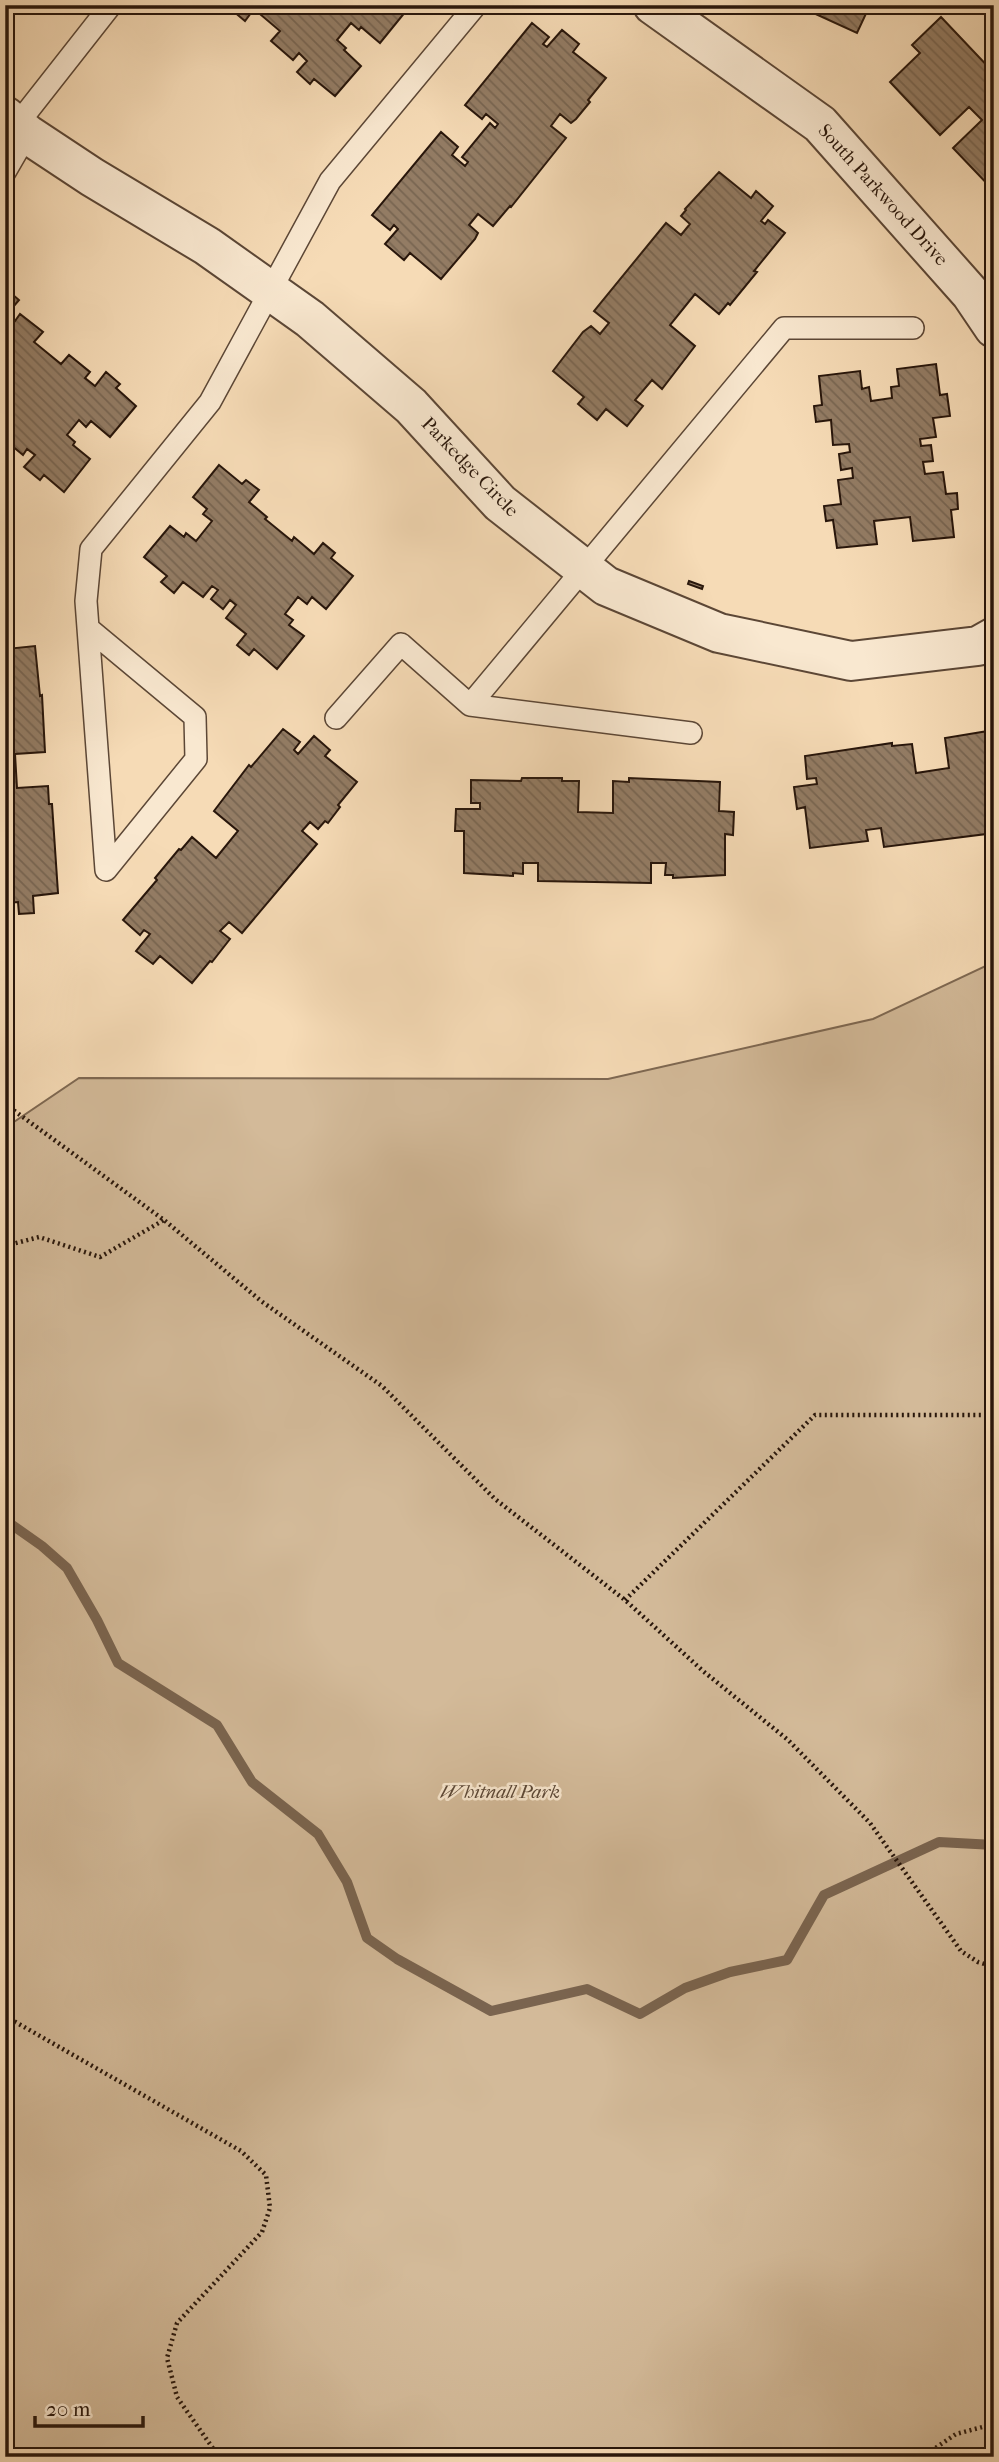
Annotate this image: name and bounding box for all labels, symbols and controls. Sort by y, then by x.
street label: South Parkwood Drive [814,120,952,270]
street label: Parkedge Circle [417,413,523,521]
park label: Whitnall Park [440,1781,560,1803]
scale bar [35,2385,144,2429]
text: 20 m [46,2397,91,2421]

